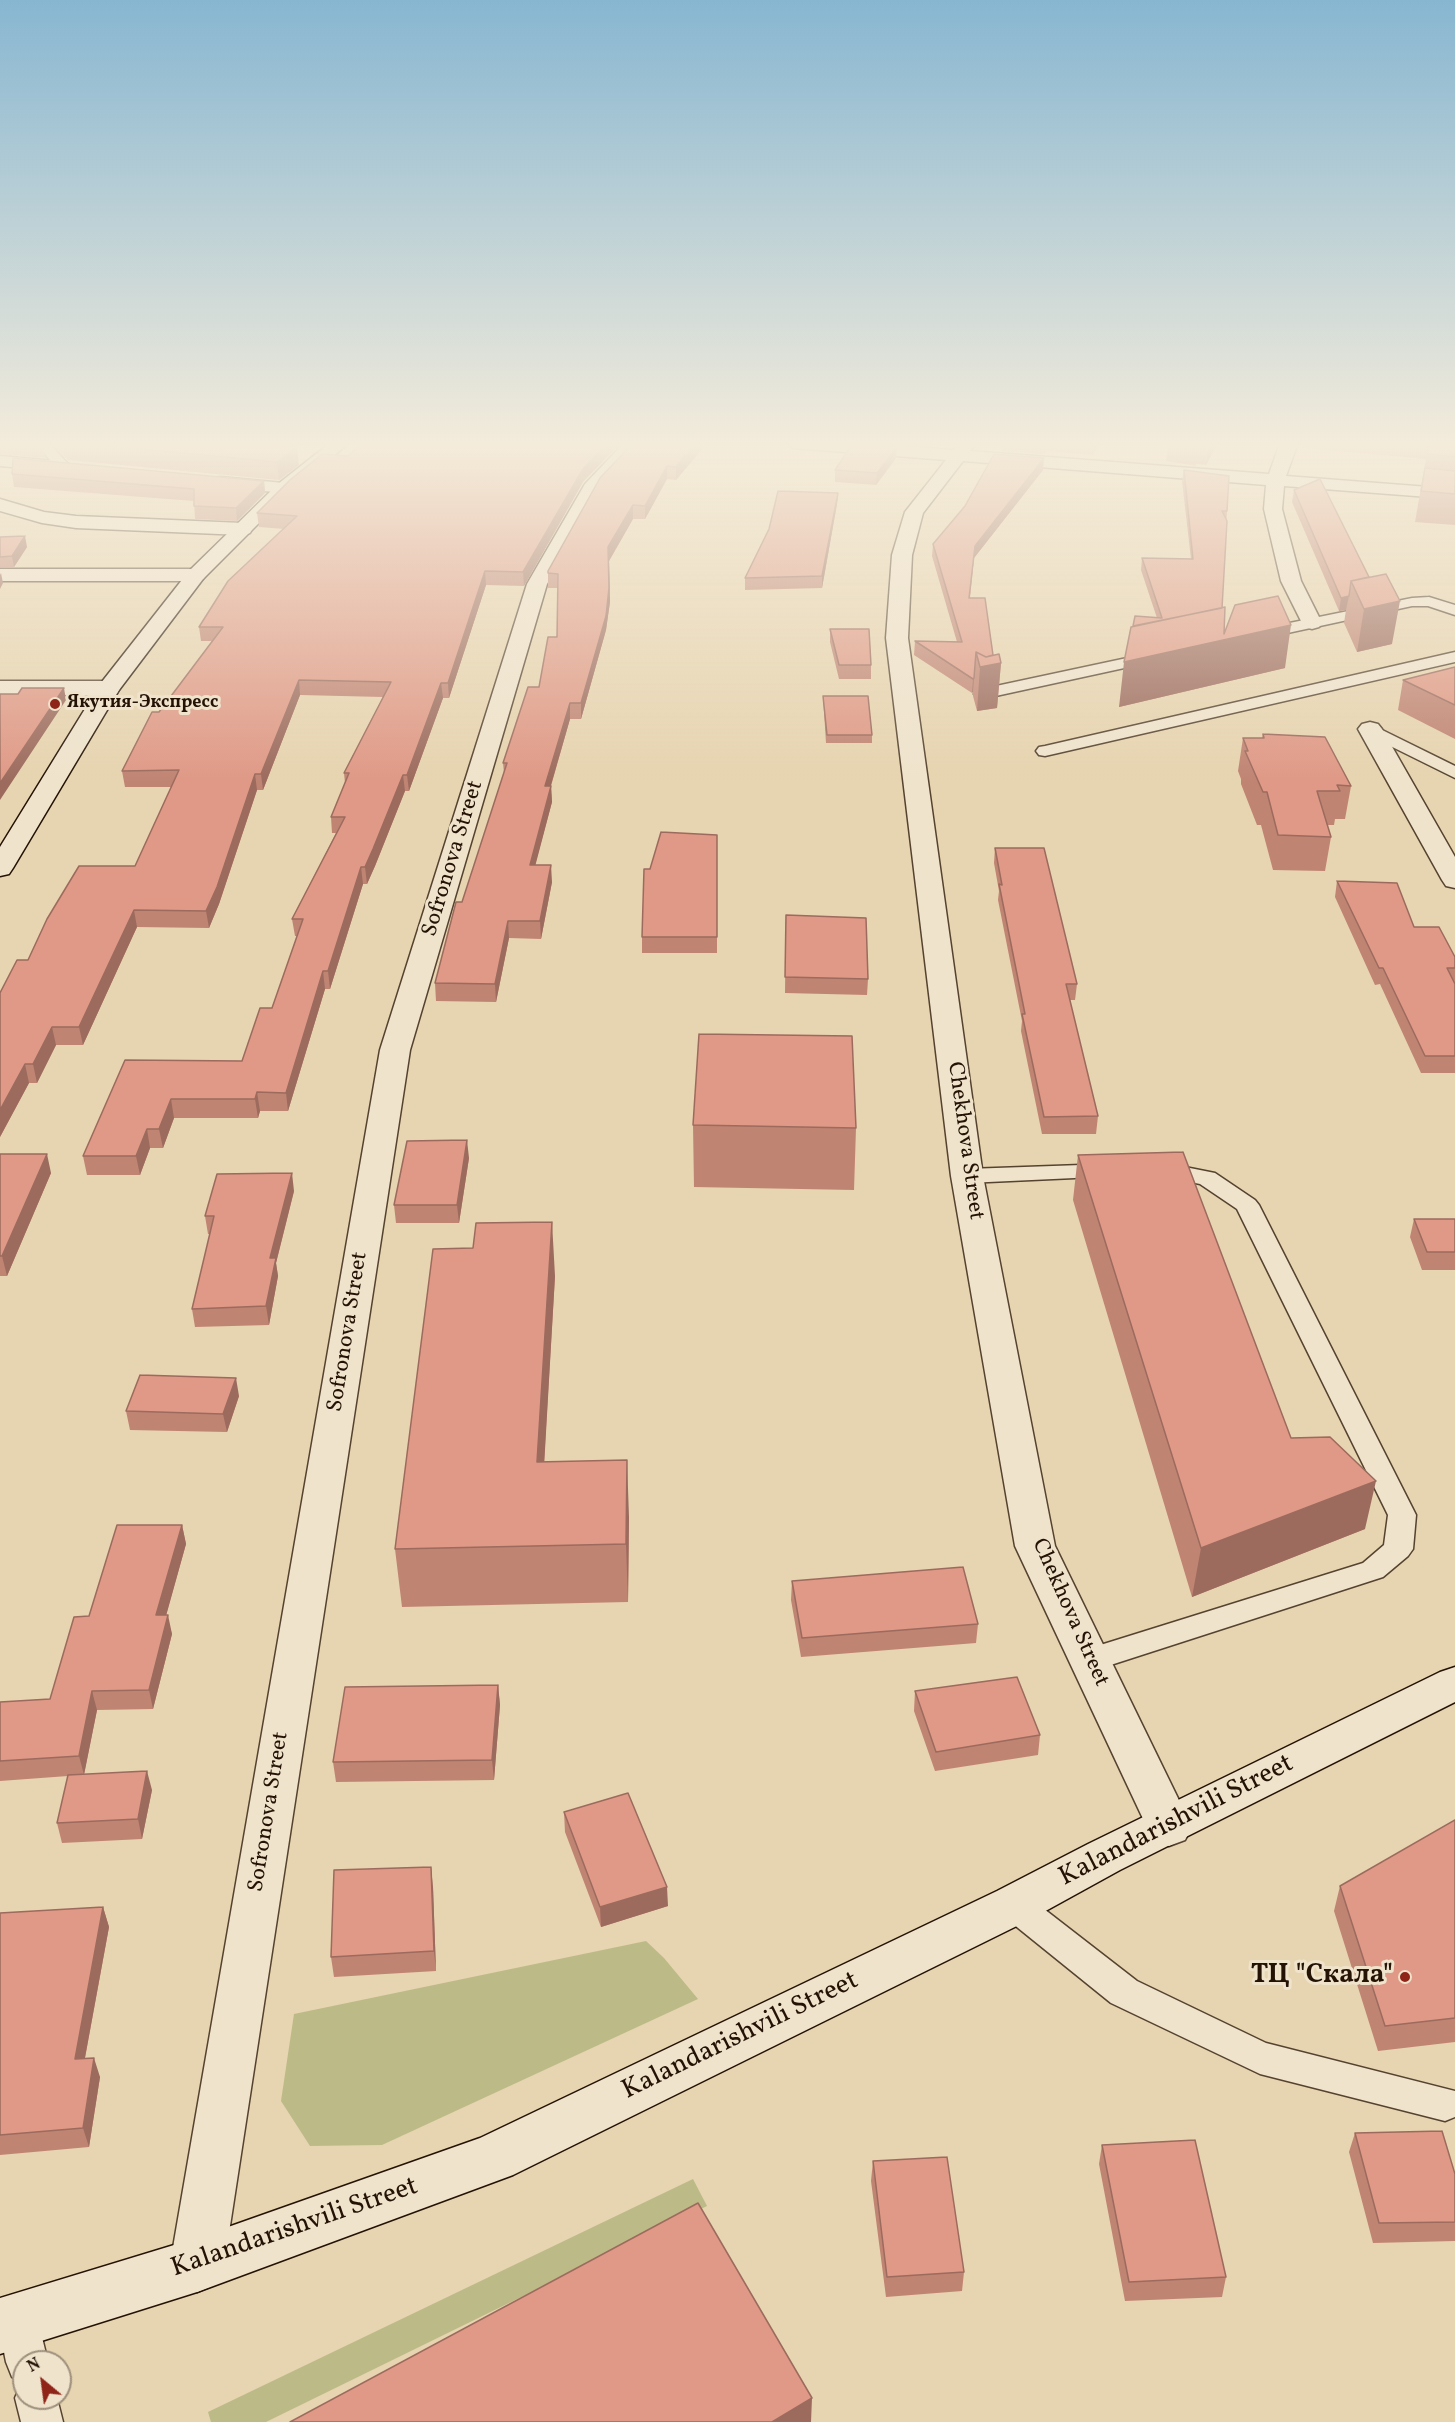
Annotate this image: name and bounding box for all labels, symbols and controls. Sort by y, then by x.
place label: Якутия-Экспресс [67,693,218,715]
marker: Якутия-Экспресс [48,697,62,711]
street label: Sofronova Street [418,778,490,940]
street label: Chekhova Street [940,1060,988,1222]
street label: Sofronova Street [323,1250,375,1414]
street label: Chekhova Street [1025,1535,1113,1691]
street label: Sofronova Street [244,1730,296,1894]
street label: Kalandarishvili Street [1054,1749,1300,1895]
place label: ТЦ "Скала" [1251,1961,1393,1993]
street label: Kalandarishvili Street [618,1966,864,2108]
marker: ТЦ "Скала" [1398,1970,1412,1984]
street label: Kalandarishvili Street [167,2172,423,2286]
north arrow [12,2350,72,2410]
text: N [24,2354,45,2378]

